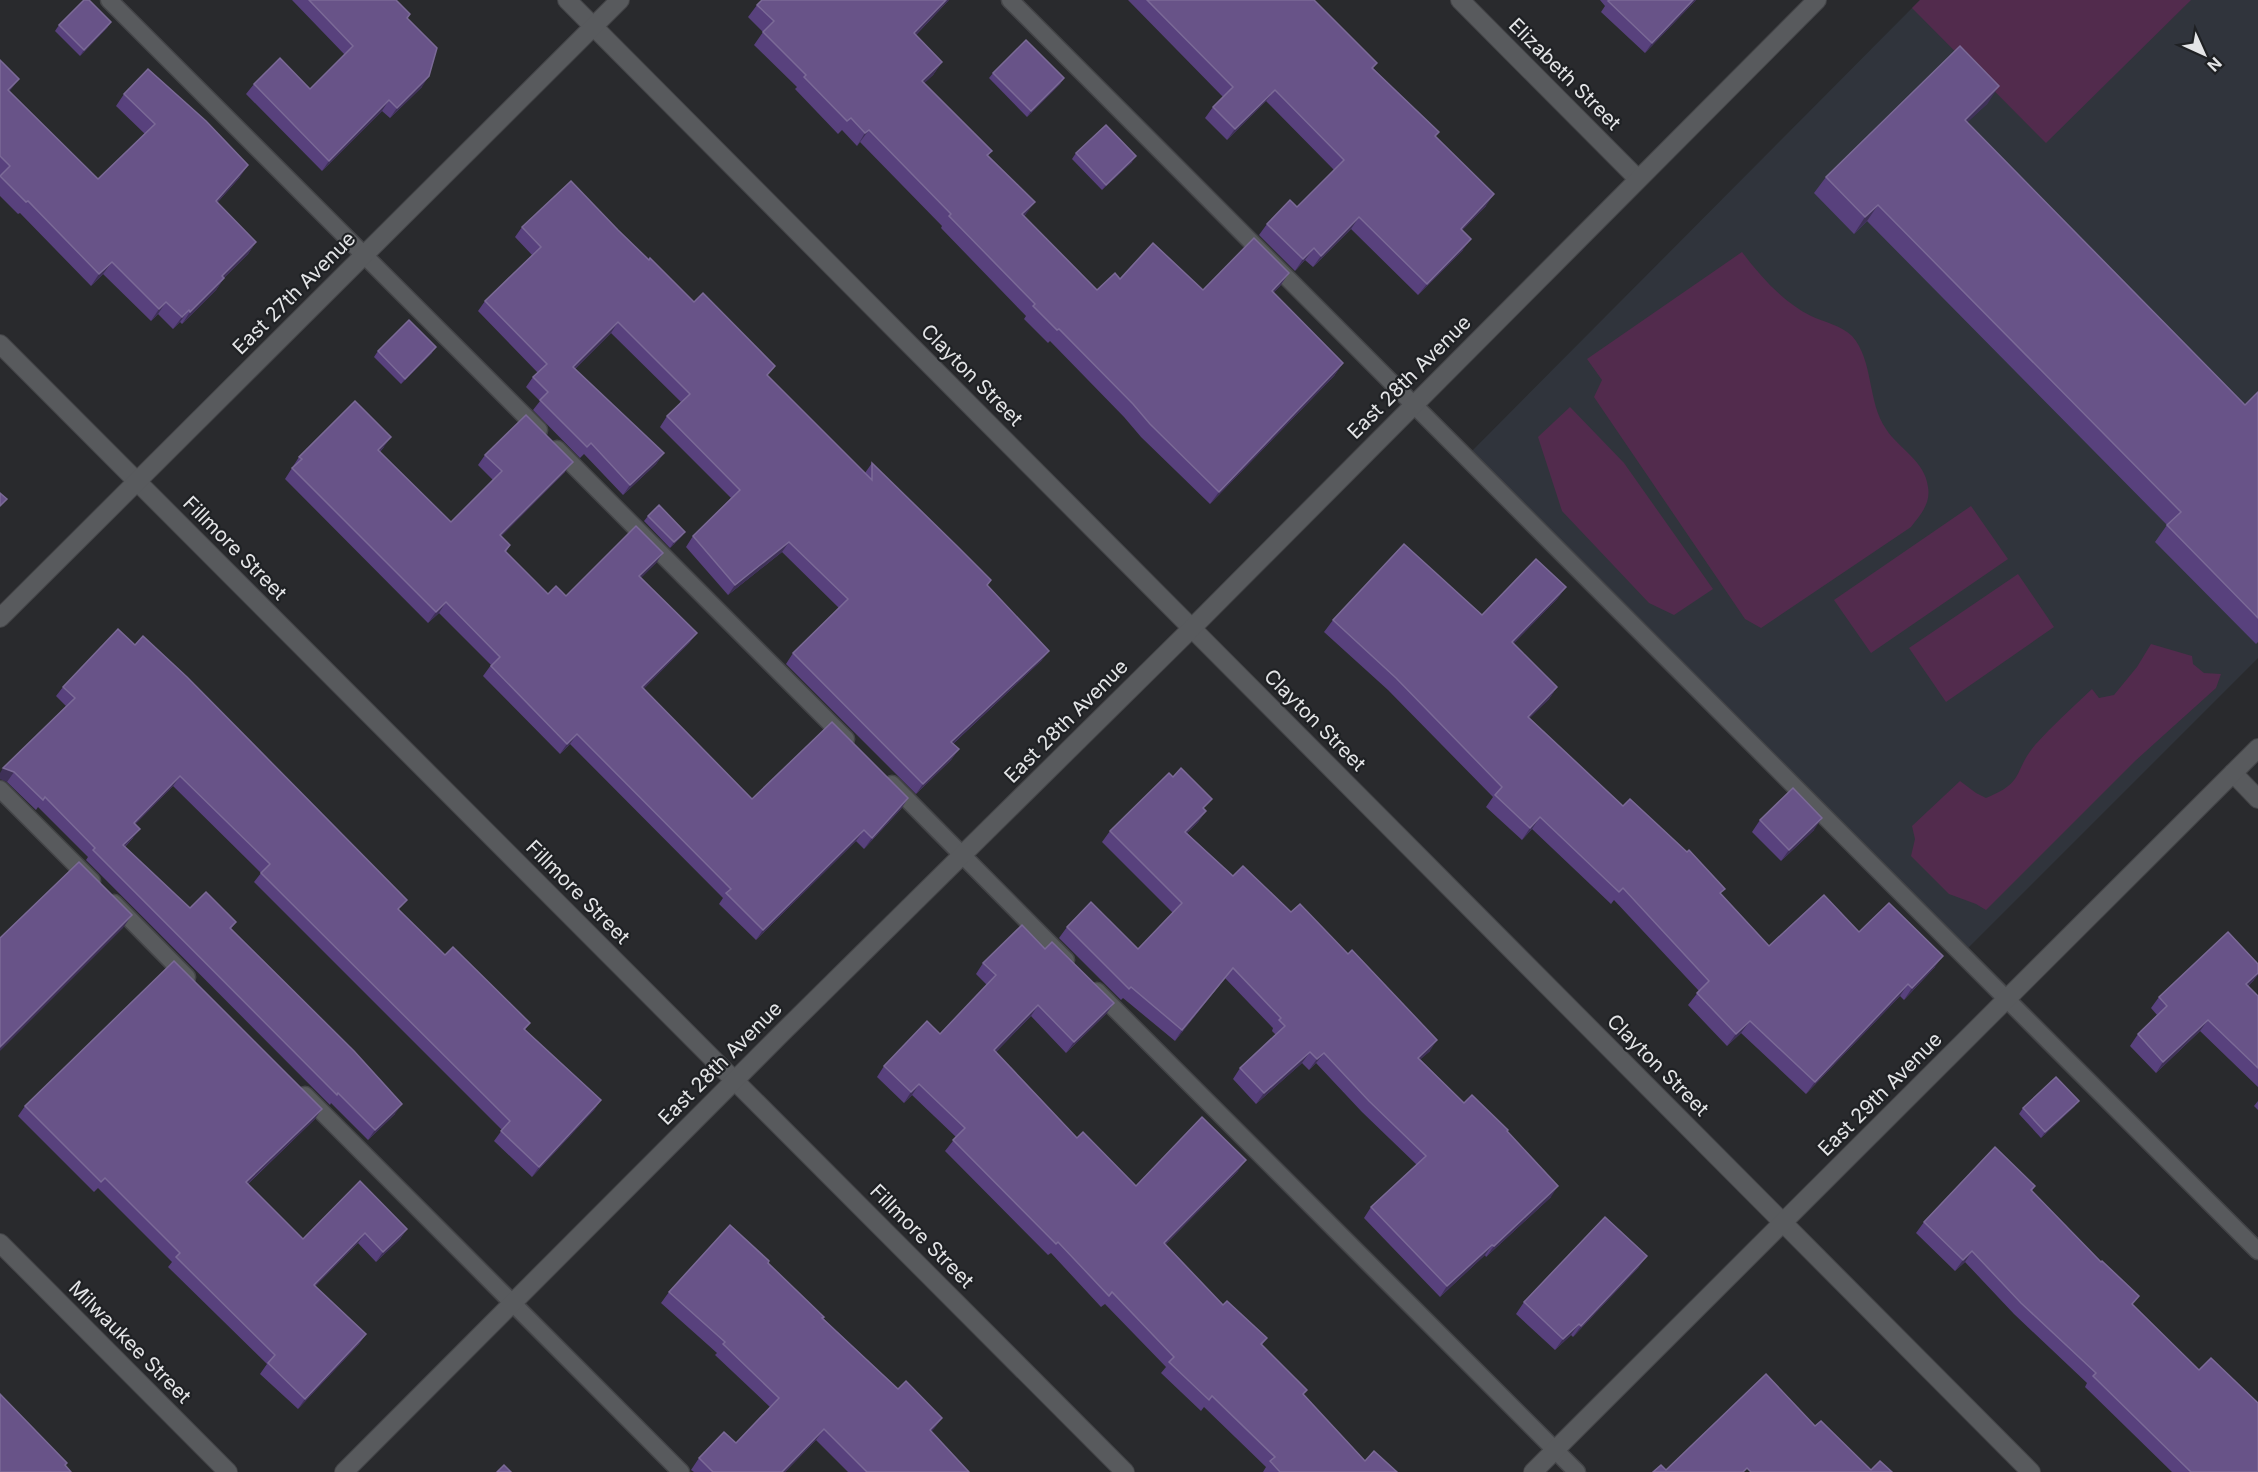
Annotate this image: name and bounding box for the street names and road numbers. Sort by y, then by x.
street label: Elizabeth Street [1504,13,1626,135]
street label: East 27th Avenue [228,227,360,359]
street label: East 28th Avenue [1342,310,1476,444]
street label: Clayton Street [916,319,1028,431]
street label: Fillmore Street [178,491,292,605]
street label: East 28th Avenue [999,654,1133,788]
street label: Clayton Street [1259,664,1371,776]
street label: Fillmore Street [521,835,635,949]
street label: East 28th Avenue [653,996,787,1130]
street label: Clayton Street [1602,1009,1714,1121]
street label: East 29th Avenue [1813,1027,1947,1161]
street label: Fillmore Street [865,1179,979,1293]
street label: Milwaukee Street [64,1276,196,1408]

